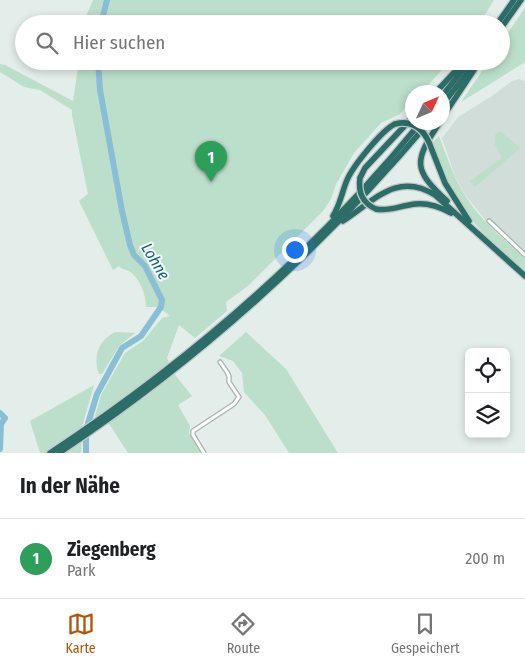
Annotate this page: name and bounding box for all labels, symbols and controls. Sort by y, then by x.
search box [15,15,510,70]
icon: search [33,29,61,57]
text: Hier suchen [73,31,165,54]
north arrow [405,85,450,130]
pin: 1 [195,141,227,182]
your location [282,237,308,263]
water label: Lohne [137,239,174,283]
map controls [465,348,510,438]
button: locate [465,348,510,393]
button: layers [465,393,510,438]
text: In der Nähe [20,473,120,499]
text: Ziegenberg [67,538,156,561]
text: 1 [33,549,39,568]
text: 200 m [465,549,505,568]
text: Park [67,561,95,580]
tab: Karte [65,610,96,657]
tab: Route [227,610,260,657]
tab: Gespeichert [391,610,460,657]

